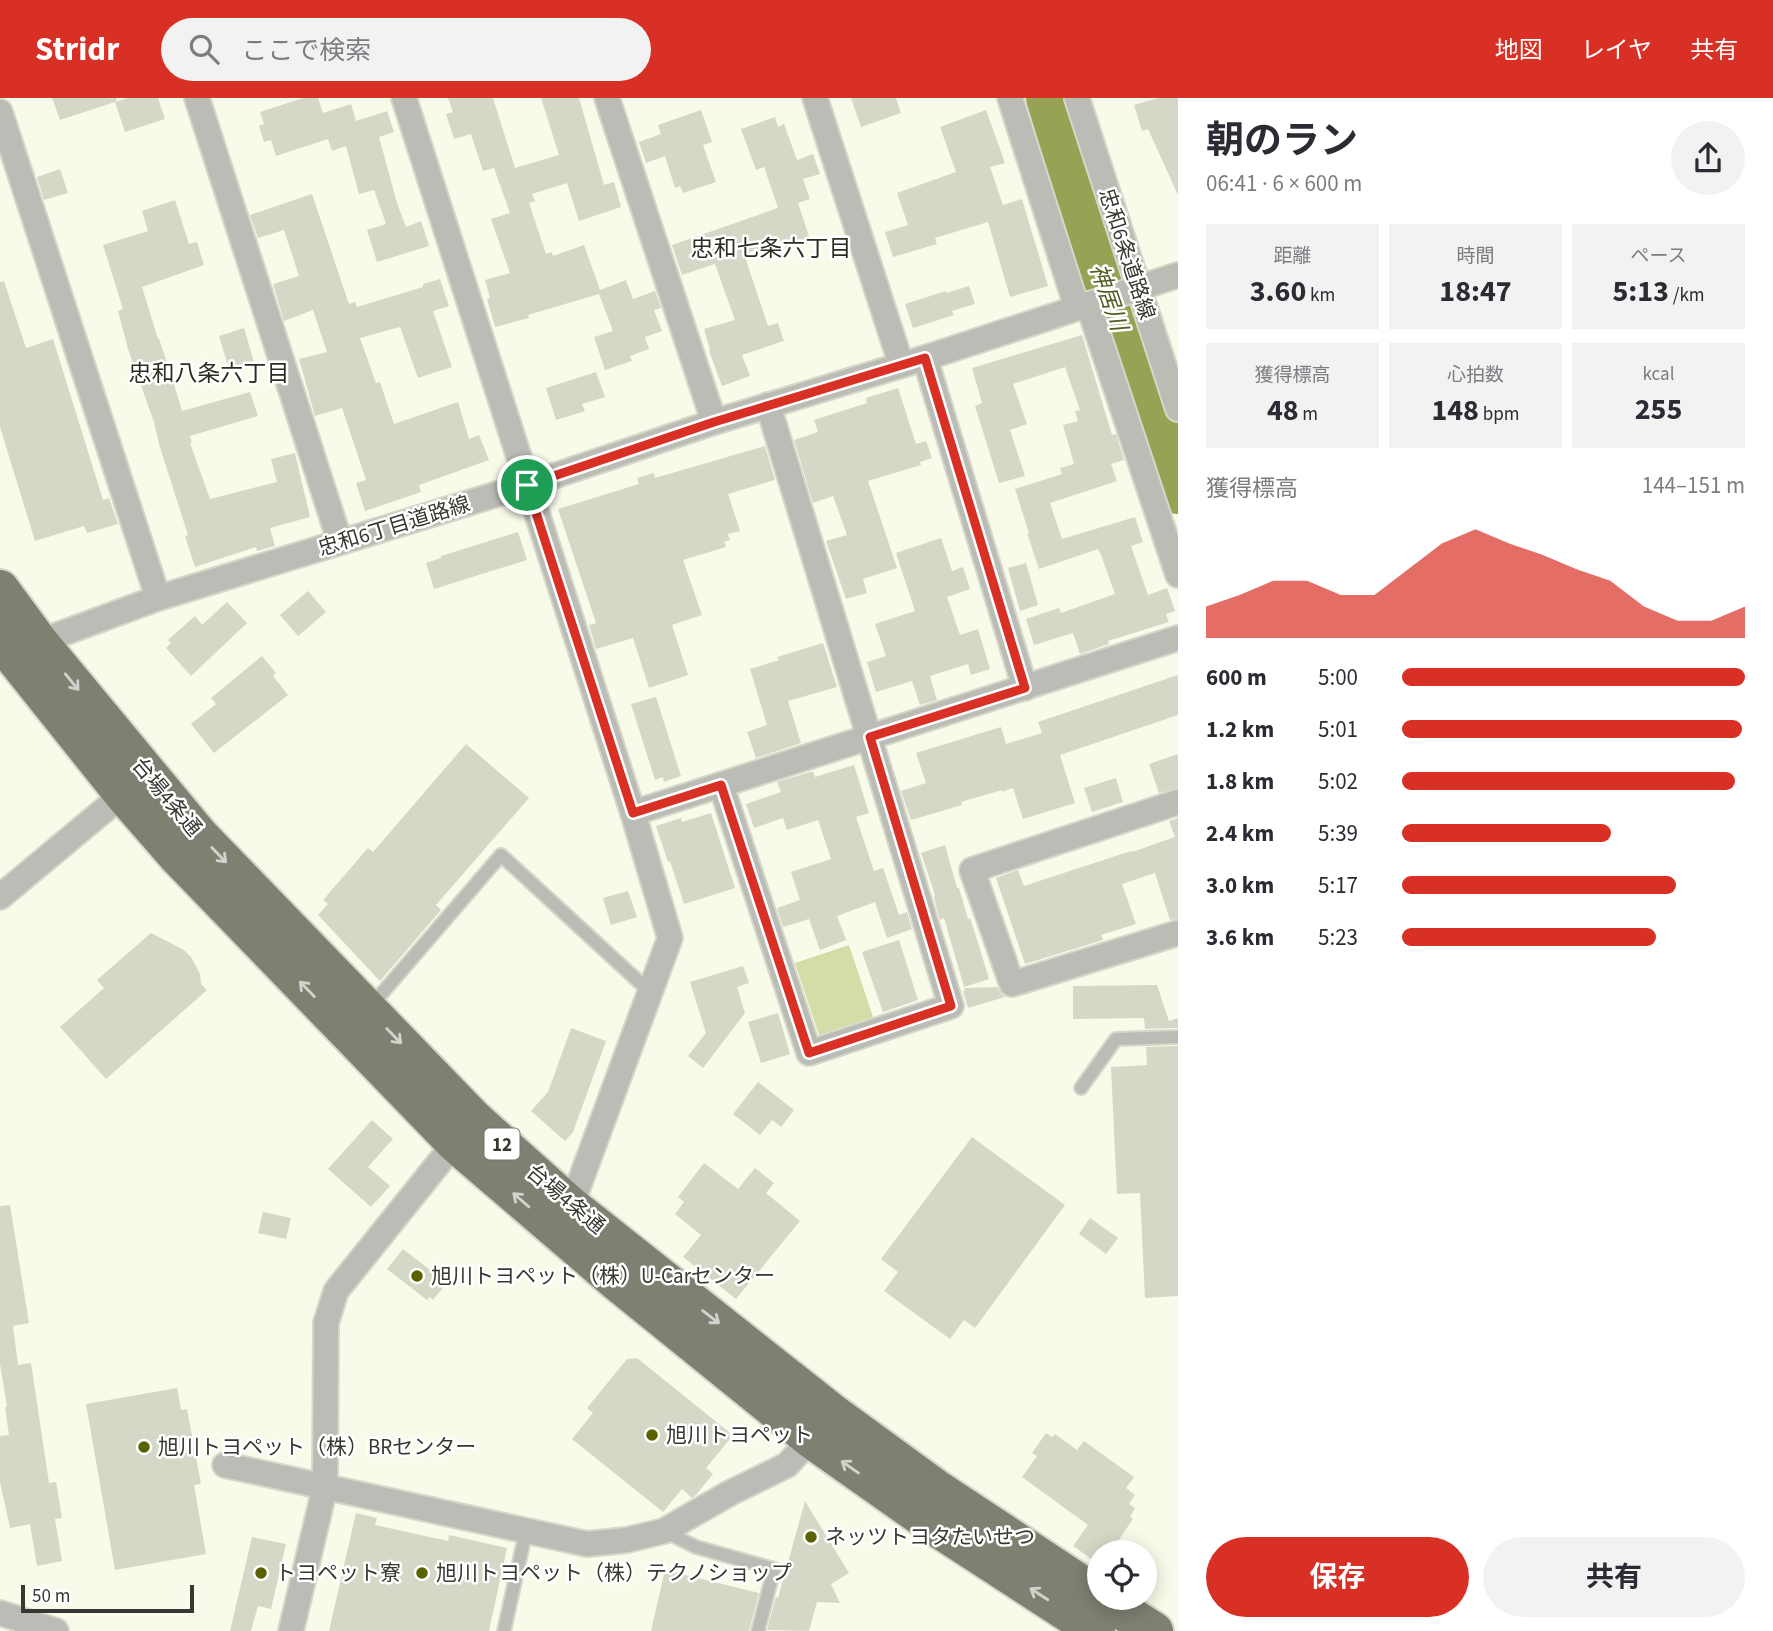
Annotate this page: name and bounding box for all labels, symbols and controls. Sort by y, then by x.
search box [161,18,651,81]
text: Stridr [35,26,119,73]
icon: search [185,30,223,68]
text: ここで検索 [241,32,371,69]
text: 地図 [1495,33,1543,68]
text: レイヤ [1581,33,1652,68]
text: 共有 [1690,33,1738,68]
text: 朝のラン [1206,114,1358,168]
button: share [1671,121,1745,195]
text: 06:41 · 6 × 600 m [1206,167,1362,200]
street label: 忠和6条道路線 [1092,184,1162,324]
district label: 忠和七条六丁目 [691,232,852,265]
text: 距離 [1273,243,1312,270]
text: 時間 [1456,243,1495,270]
text: ペース [1630,243,1687,270]
water label: 神居川 [1082,259,1136,338]
text: 3.60 [1250,270,1306,313]
text: 18:47 [1439,270,1512,313]
text: 5:13 [1612,270,1669,313]
text: km [1306,282,1335,309]
text: /km [1669,282,1705,309]
district label: 忠和八条六丁目 [129,357,290,390]
text: kcal [1643,361,1674,388]
text: 獲得標高 [1254,362,1331,389]
text: 心拍数 [1447,362,1504,389]
text: 255 [1635,388,1682,431]
text: 48 [1267,389,1299,432]
text: 148 [1431,389,1479,432]
text: m [1299,401,1318,428]
text: bpm [1479,401,1520,428]
pin [497,455,557,515]
icon: arrive [508,466,546,504]
text: 144–151 m [1642,469,1745,502]
text: 獲得標高 [1206,472,1298,505]
street label: 忠和6丁目道路線 [314,489,474,563]
text: 600 m [1206,661,1267,694]
text: 5:00 [1318,661,1358,694]
one-way arrow [64,672,79,690]
text: 1.2 km [1206,713,1274,746]
text: 5:01 [1318,713,1358,746]
street label: 台場4条通 [125,751,209,843]
text: 1.8 km [1206,765,1274,798]
text: 5:02 [1318,765,1358,798]
text: 2.4 km [1206,817,1274,850]
text: 5:39 [1318,817,1358,850]
one-way arrow [210,847,227,864]
text: 3.0 km [1206,869,1274,902]
text: 5:17 [1318,869,1358,902]
text: 3.6 km [1206,921,1274,954]
text: 5:23 [1318,921,1358,954]
one-way arrow [298,981,315,998]
one-way arrow [386,1027,403,1044]
road number: 12 [484,1128,520,1160]
street label: 台場4条通 [520,1157,612,1241]
one-way arrow [513,1192,531,1208]
place label: 旭川トヨペット（株）U-Carセンター [431,1261,775,1291]
marker: 旭川トヨペット（株）U-Carセンター [409,1268,425,1284]
one-way arrow [701,1309,719,1324]
place label: 旭川トヨペット [666,1420,813,1450]
marker: 旭川トヨペット [644,1427,660,1443]
place label: 旭川トヨペット（株）BRセンター [158,1432,476,1462]
marker: 旭川トヨペット（株）BRセンター [136,1439,152,1455]
one-way arrow [841,1460,860,1474]
place label: ネッツトヨタたいせつ [825,1522,1035,1552]
marker: ネッツトヨタたいせつ [803,1529,819,1545]
button: 保存 [1206,1537,1469,1617]
button: 共有 [1483,1537,1745,1617]
map controls [1087,1540,1157,1610]
button: locate [1087,1540,1157,1610]
place label: トヨペット寮 [275,1558,401,1588]
place label: 旭川トヨペット（株）テクノショップ [436,1558,792,1588]
marker: トヨペット寮 [253,1565,269,1581]
marker: 旭川トヨペット（株）テクノショップ [414,1565,430,1581]
scale bar [21,1582,194,1614]
text: 50 m [32,1583,70,1610]
one-way arrow [1030,1586,1049,1601]

